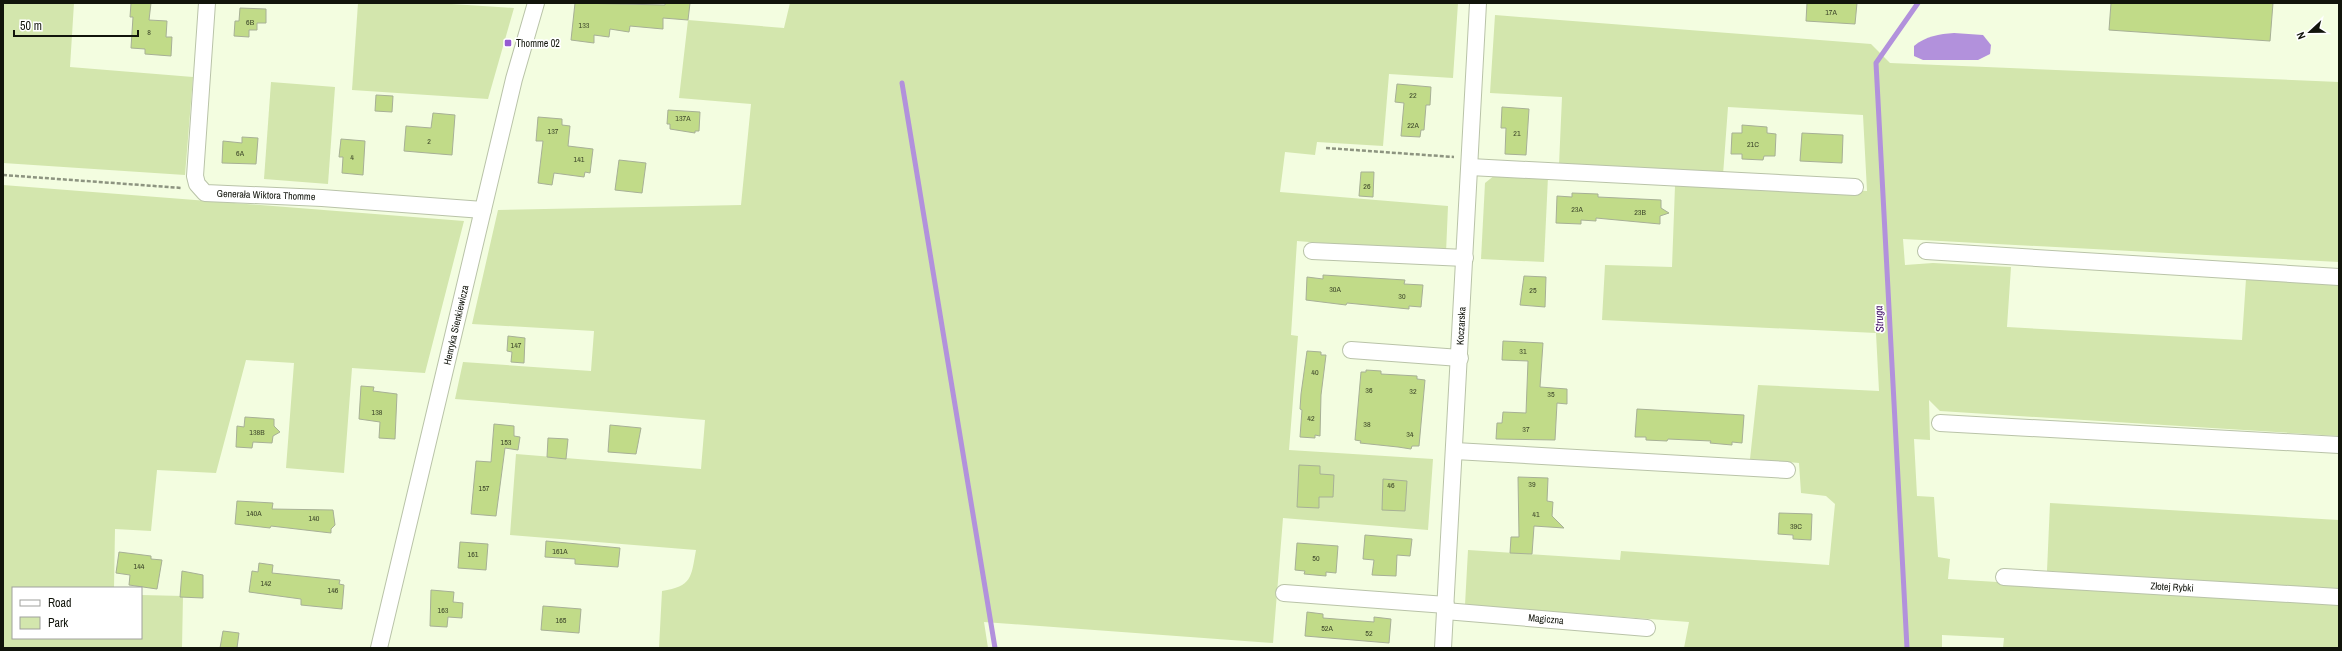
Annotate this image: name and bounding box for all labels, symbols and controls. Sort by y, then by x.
house number: 17A [1825,7,1837,17]
scale bar [14,12,138,38]
north arrow [2290,12,2330,52]
house number: 6B [246,17,255,27]
text: 50 m [20,18,42,34]
house number: 133 [579,20,590,30]
house number: 8 [147,27,151,37]
text: N [2293,30,2308,41]
place label: Thomme 02 [516,37,560,50]
marker: Thomme 02 [503,38,513,48]
house number: 22 [1409,90,1417,100]
house number: 137A [675,113,691,123]
house number: 22A [1407,120,1419,130]
house number: 137 [548,126,559,136]
house number: 21 [1513,128,1521,138]
house number: 2 [427,136,431,146]
house number: 21C [1747,139,1759,149]
house number: 6A [236,148,245,158]
house number: 4 [350,152,354,162]
house number: 141 [574,154,585,164]
house number: 26 [1363,181,1371,191]
street label: Generała Wiktora Thomme [216,187,316,203]
house number: 23A [1571,204,1583,214]
house number: 23B [1634,207,1646,217]
street label: Henryka Sienkiewicza [440,283,472,366]
house number: 30A [1329,284,1341,294]
house number: 25 [1529,285,1537,295]
house number: 30 [1398,291,1406,301]
water label: Struga [1871,305,1887,333]
street label: Koczarska [1454,306,1469,345]
house number: 147 [511,340,522,350]
house number: 31 [1519,346,1527,356]
house number: 40 [1311,367,1319,377]
house number: 36 [1365,385,1373,395]
house number: 32 [1409,386,1417,396]
house number: 35 [1547,389,1555,399]
house number: 138 [372,407,383,417]
house number: 42 [1307,413,1315,423]
house number: 38 [1363,419,1371,429]
house number: 37 [1522,424,1530,434]
house number: 138B [249,427,265,437]
house number: 34 [1406,429,1414,439]
house number: 153 [501,437,512,447]
house number: 39 [1528,479,1536,489]
house number: 46 [1387,480,1395,490]
house number: 157 [479,483,490,493]
house number: 140A [246,508,262,518]
house number: 41 [1532,509,1540,519]
house number: 140 [309,513,320,523]
house number: 39C [1790,521,1802,531]
house number: 161A [552,546,568,556]
house number: 161 [468,549,479,559]
house number: 50 [1312,553,1320,563]
house number: 144 [134,561,145,571]
house number: 142 [261,578,272,588]
street label: Złotej Rybki [2150,579,2194,595]
house number: 146 [328,585,339,595]
legend [12,587,142,639]
text: Road [48,595,72,611]
house number: 163 [438,605,449,615]
street label: Magiczna [1528,611,1565,627]
text: Park [48,615,68,631]
house number: 165 [556,615,567,625]
house number: 52A [1321,623,1333,633]
house number: 52 [1365,628,1373,638]

